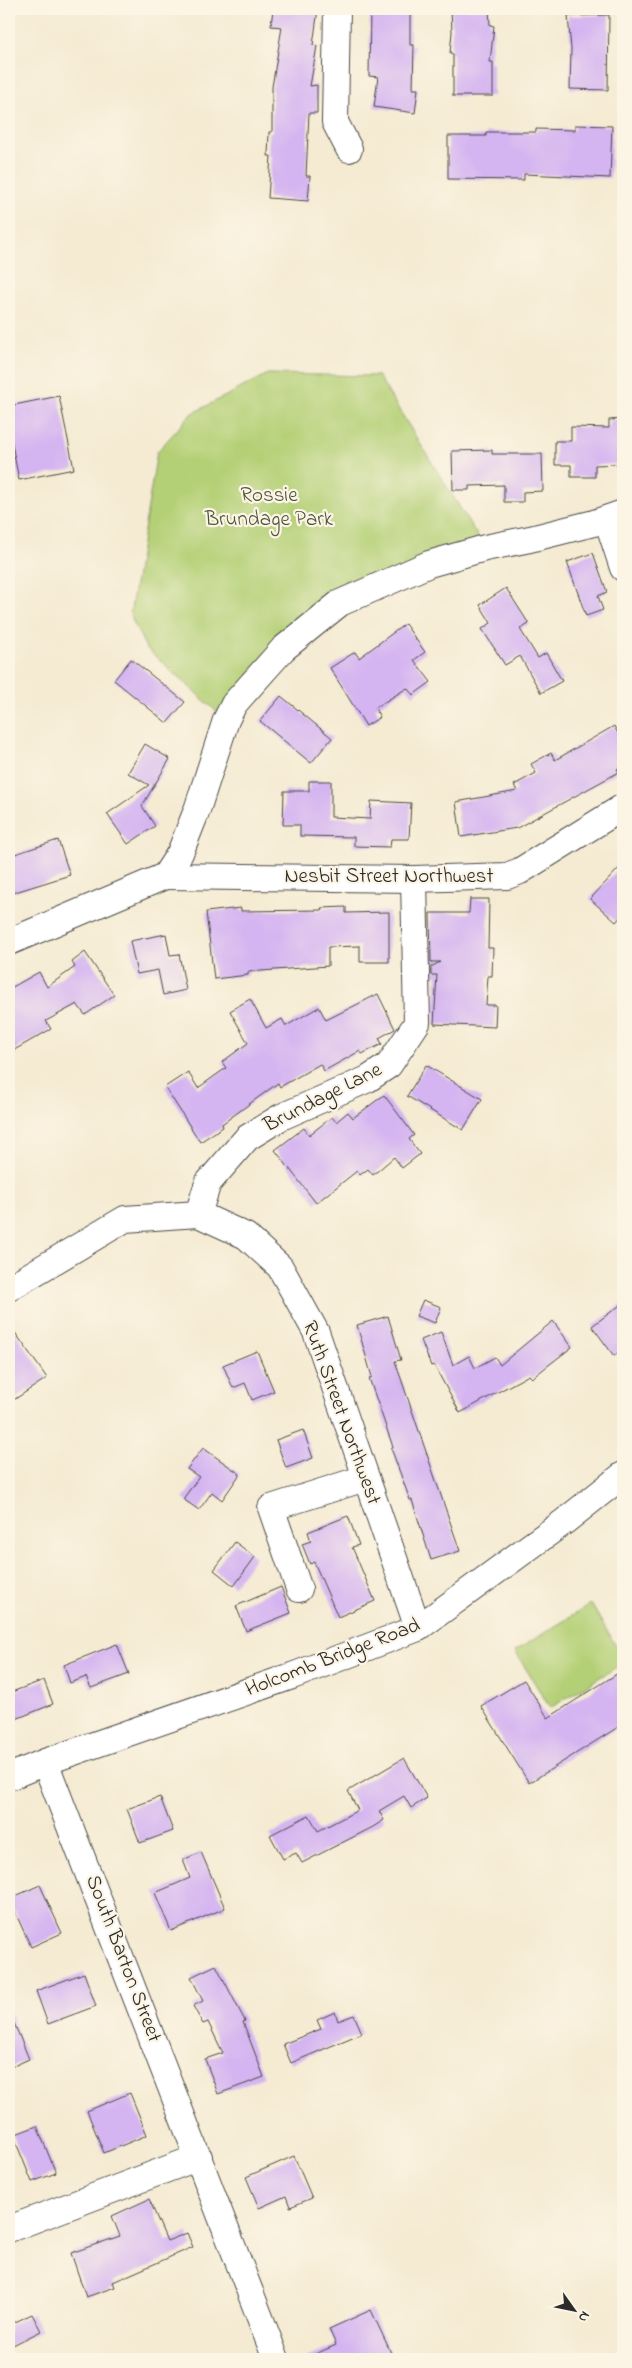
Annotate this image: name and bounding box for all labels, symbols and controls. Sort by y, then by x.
park label: Rossie Brundage Park [204,481,334,537]
street label: Nesbit Street Northwest [284,862,494,892]
street label: Brundage Lane [258,1055,389,1143]
street label: Ruth Street Northwest [294,1317,388,1509]
street label: Holcomb Bridge Road [241,1611,426,1707]
street label: South Barton Street [77,1871,169,2047]
north arrow [550,2286,600,2336]
text: N [572,2307,595,2326]

